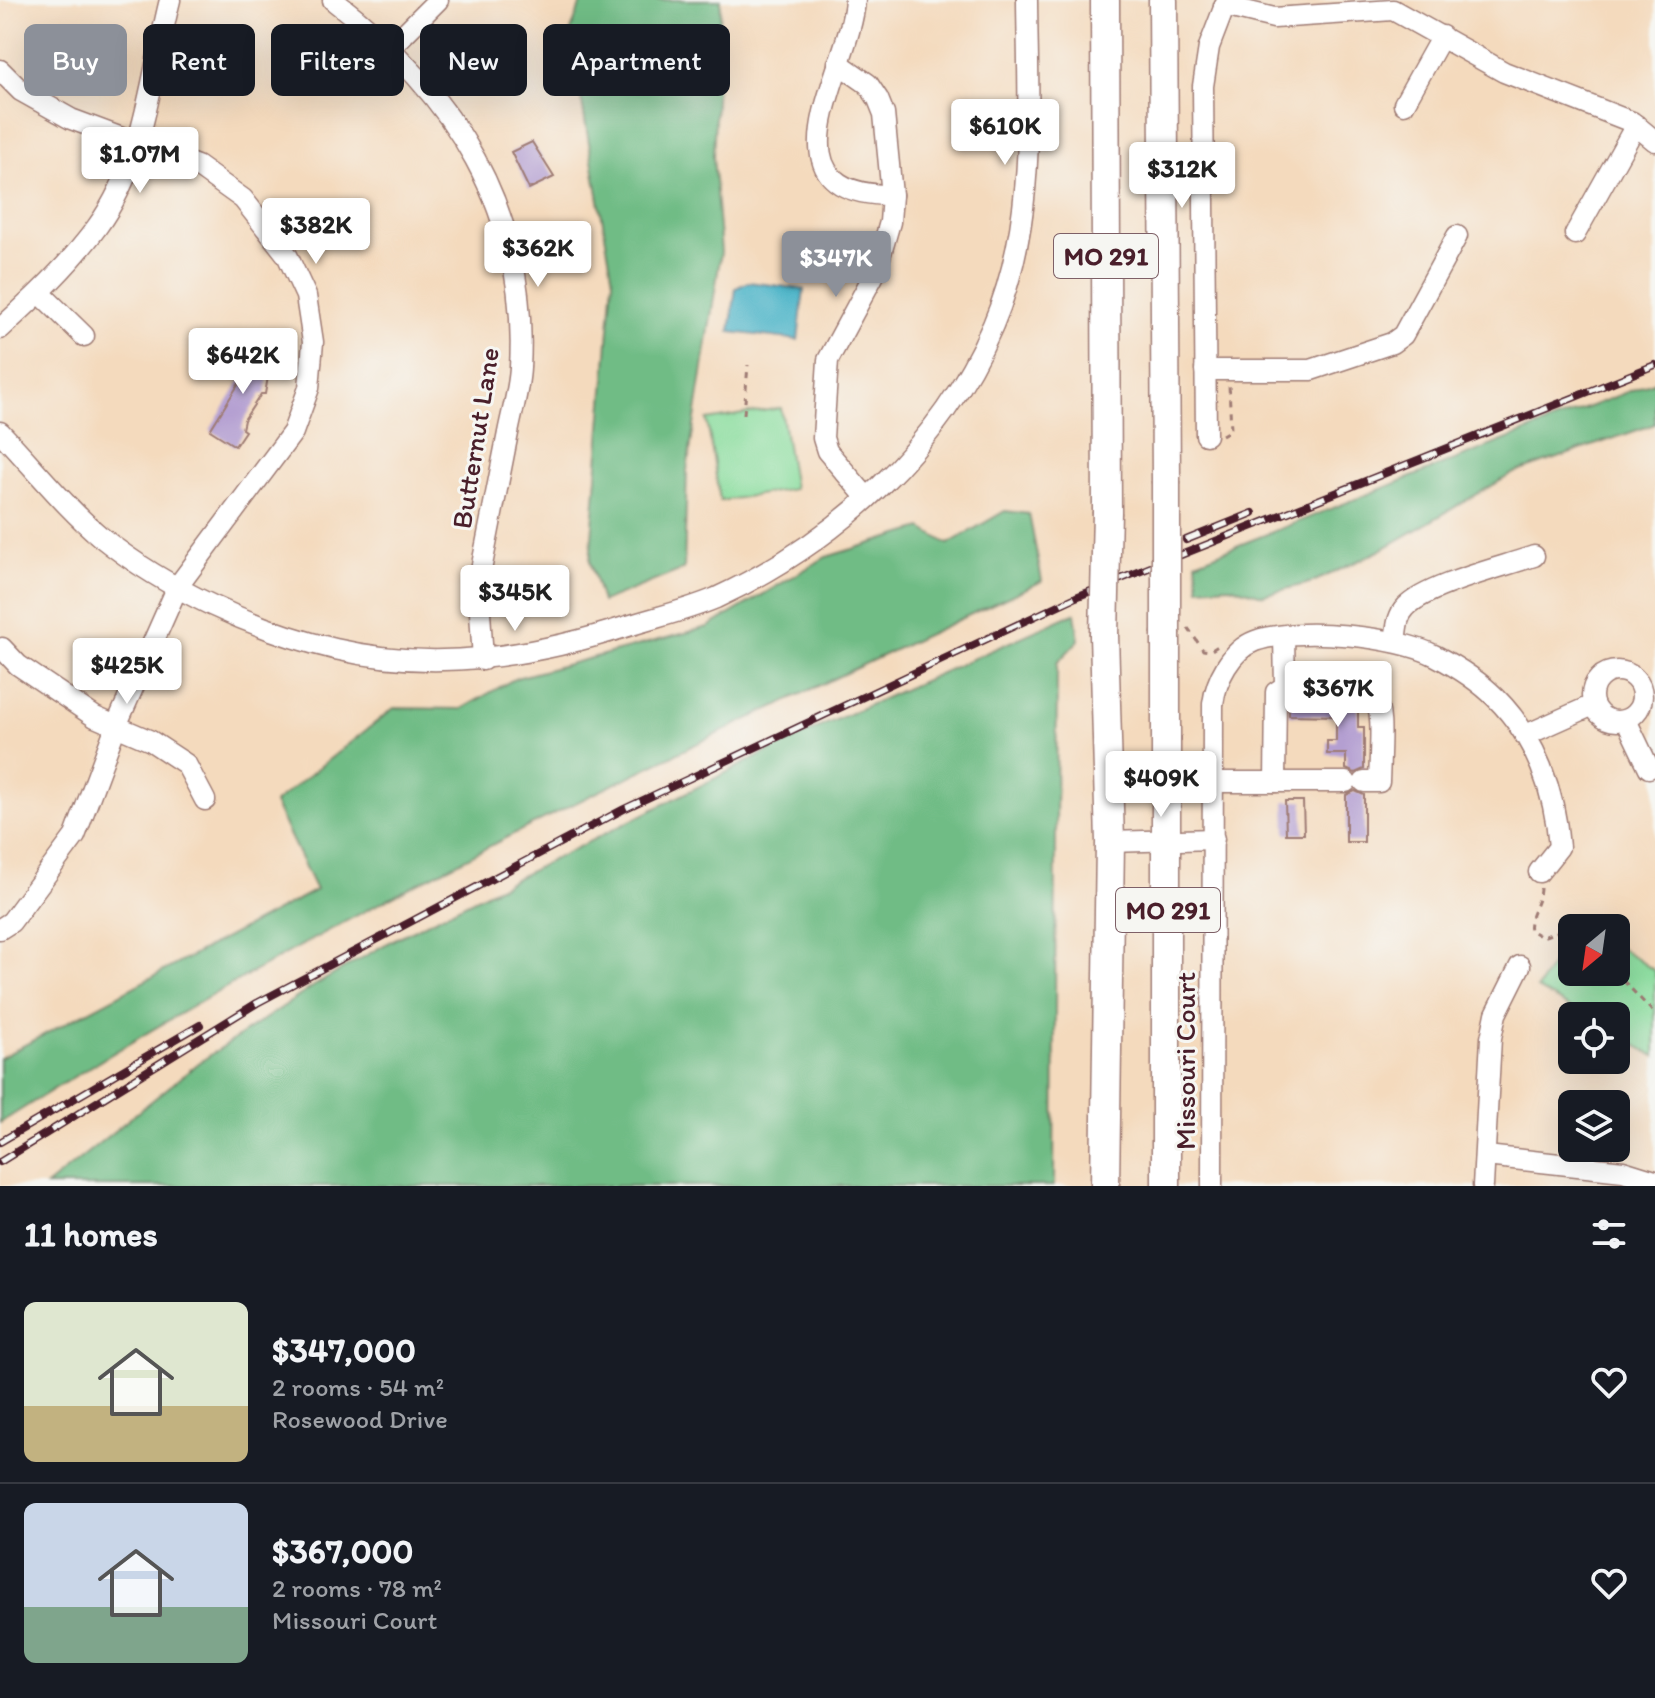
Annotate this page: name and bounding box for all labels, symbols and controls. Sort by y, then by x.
chip: Buy [24,24,127,96]
chip: Rent [143,24,255,96]
chip: Filters [271,24,404,96]
chip: New [420,24,527,96]
chip: Apartment [543,24,730,96]
pin: $610K [949,99,1061,167]
text: $610K [969,109,1041,141]
pin: $1.07M [75,127,205,195]
text: $1.07M [100,137,181,169]
pin: $312K [1126,142,1238,210]
text: $312K [1147,152,1217,184]
pin: $382K [260,198,372,266]
text: $382K [280,208,352,240]
pin: $362K [482,221,594,289]
text: $362K [502,231,574,263]
pin: $347K [780,231,892,299]
road number: MO 291 [1054,234,1158,278]
text: $347K [800,241,872,273]
pin: $642K [187,328,299,396]
text: $642K [207,338,279,370]
street label: Butternut Lane [444,345,506,531]
pin: $345K [459,565,571,633]
text: $345K [478,575,552,607]
pin: $425K [71,638,183,706]
text: $425K [91,648,163,680]
pin: $367K [1282,661,1394,729]
text: $367K [1303,671,1373,703]
pin: $409K [1105,751,1217,819]
text: $409K [1123,761,1199,793]
road number: MO 291 [1116,888,1220,932]
north arrow [1558,914,1630,986]
map controls [1558,914,1630,1162]
street label: Missouri Court [1168,972,1202,1150]
button: locate [1558,1002,1630,1074]
button: layers [1558,1090,1630,1162]
icon: filters [1587,1212,1631,1256]
text: 11 homes [24,1214,158,1255]
text: $347,000 [272,1330,416,1371]
icon: home [88,1334,184,1430]
icon: heart [1587,1360,1631,1404]
text: 2 rooms · 54 m² [272,1371,444,1403]
text: Rosewood Drive [272,1403,448,1435]
text: $367,000 [272,1531,414,1572]
icon: home [88,1535,184,1631]
icon: heart [1587,1561,1631,1605]
text: 2 rooms · 78 m² [272,1572,442,1604]
text: Missouri Court [272,1604,437,1636]

